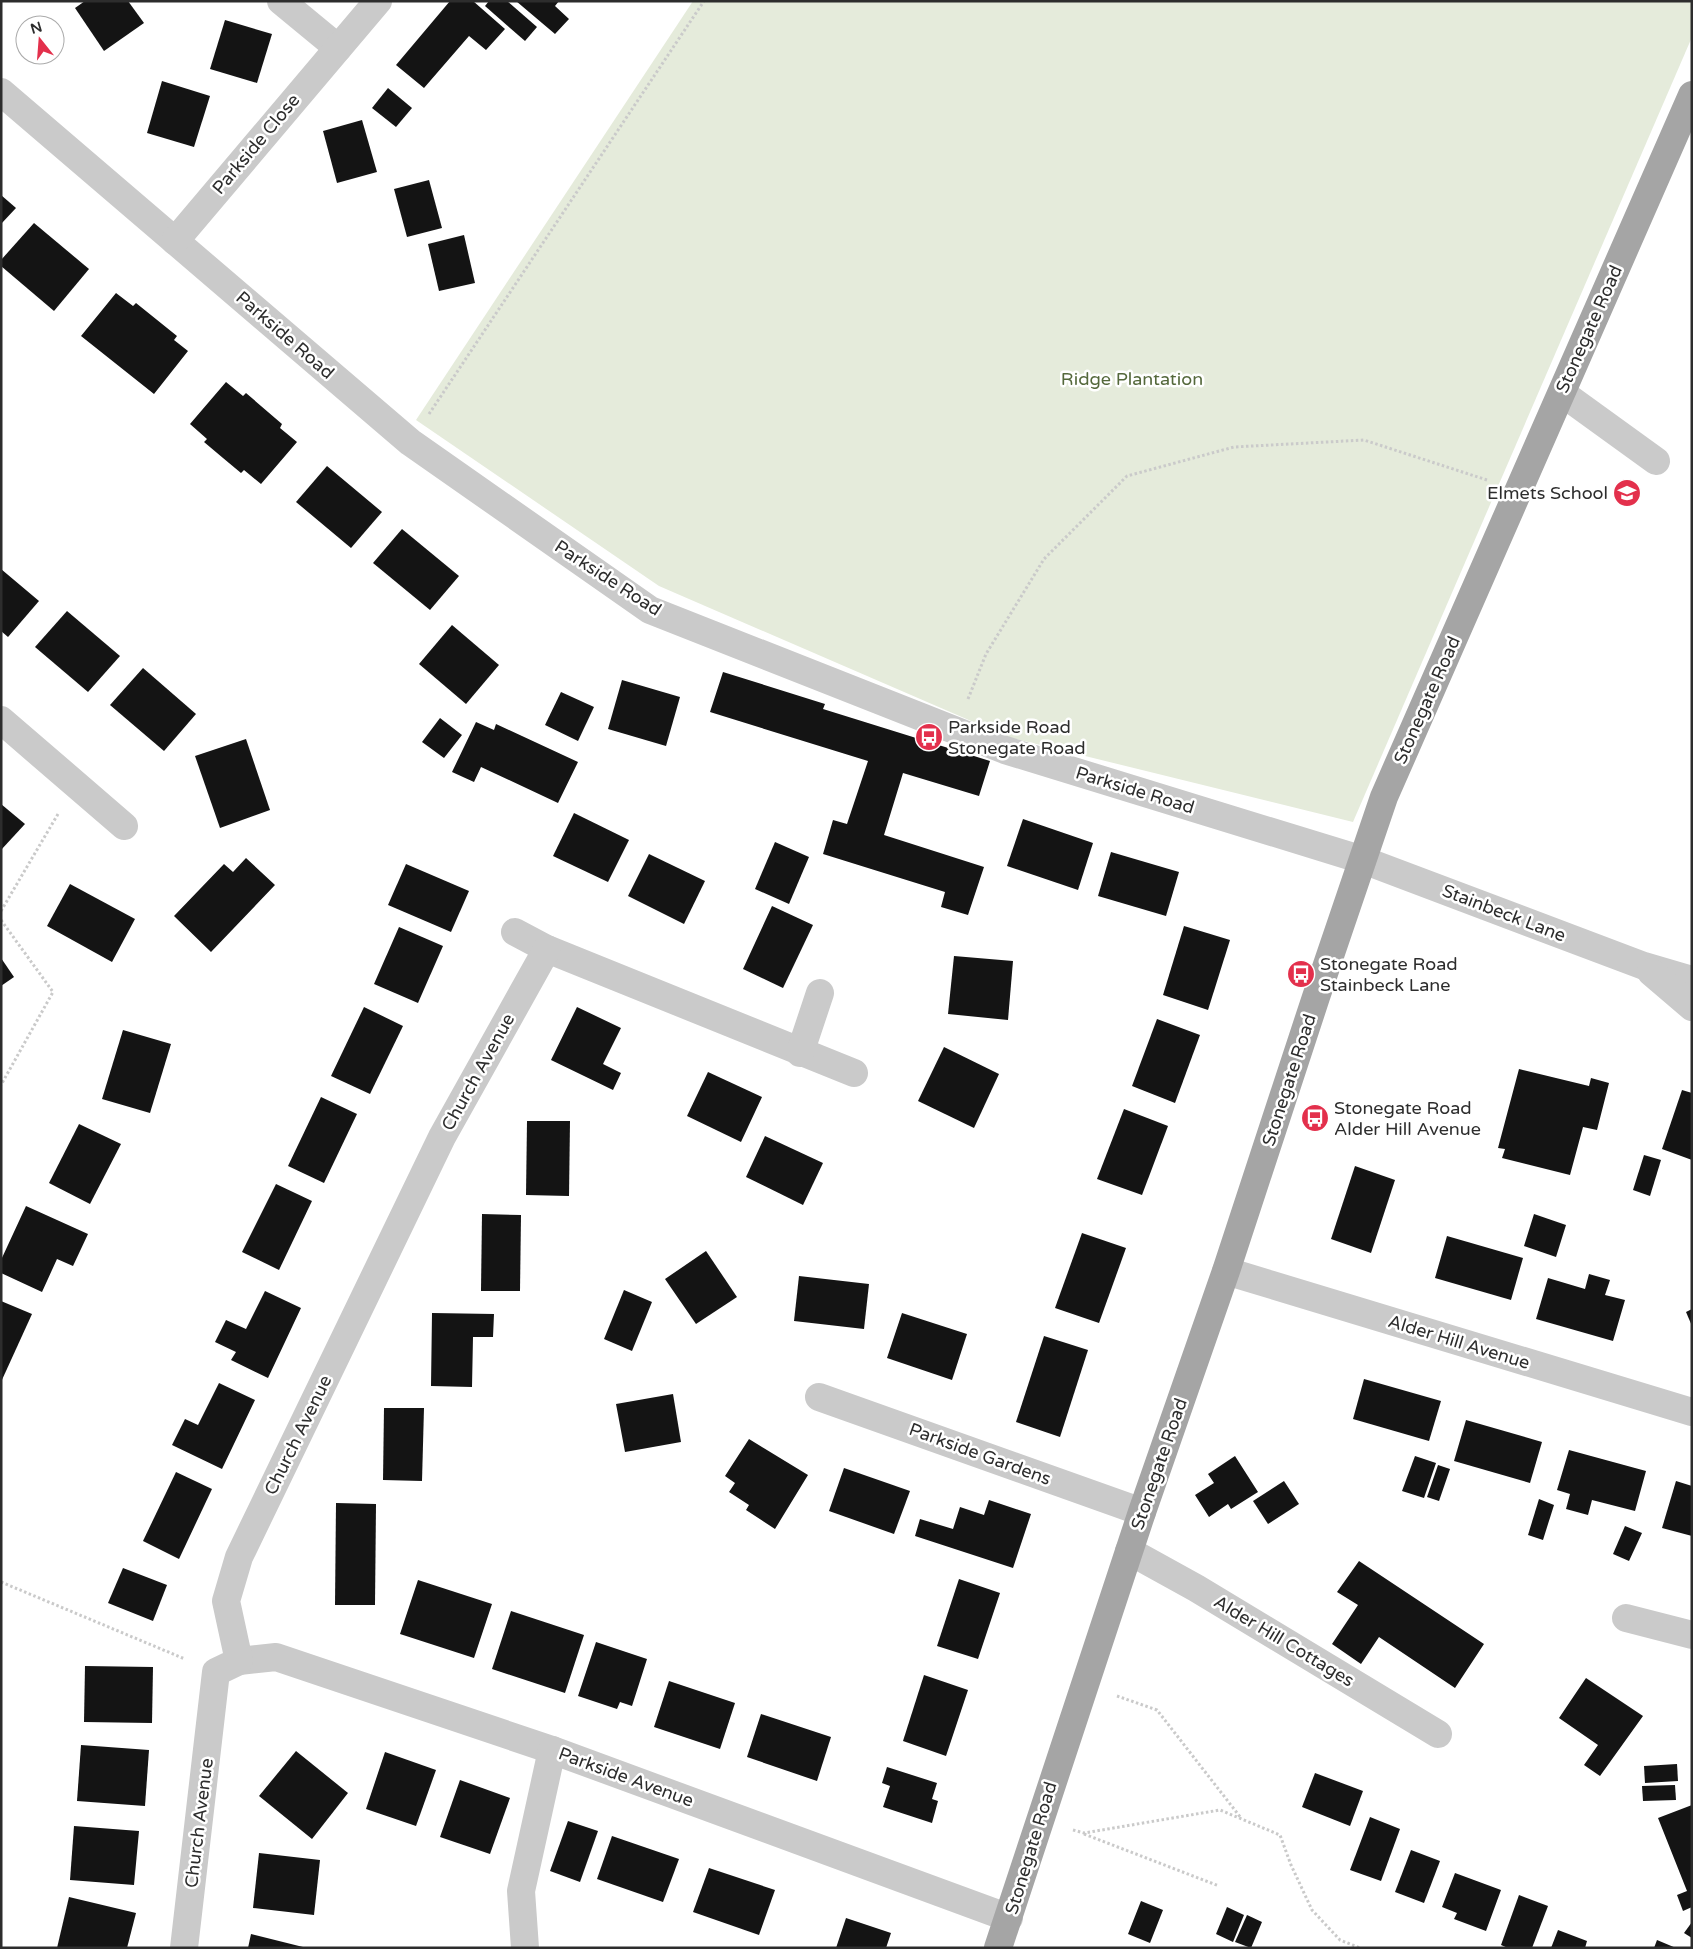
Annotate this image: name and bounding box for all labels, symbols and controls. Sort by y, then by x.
north arrow [15,15,65,65]
text: N [28,18,44,38]
street label: Parkside Close [208,89,304,199]
street label: Stonegate Road [1551,262,1627,396]
street label: Parkside Road [231,286,339,384]
park label: Ridge Plantation [1061,368,1203,390]
school or university icon: Elmets School [1612,478,1642,508]
place label: Elmets School [1487,482,1608,504]
street label: Parkside Road [550,535,666,621]
street label: Stonegate Road [1389,633,1465,767]
place label: Parkside Road Stonegate Road [948,716,1086,759]
bus stop icon: Parkside Road Stonegate Road [914,722,944,752]
street label: Parkside Road [1073,762,1197,818]
street label: Stainbeck Lane [1439,879,1569,947]
place label: Stonegate Road Stainbeck Lane [1320,953,1458,996]
bus stop icon: Stonegate Road Stainbeck Lane [1286,959,1316,989]
street label: Church Avenue [437,1010,519,1134]
street label: Stonegate Road [1257,1011,1321,1149]
place label: Stonegate Road Alder Hill Avenue [1334,1097,1481,1140]
bus stop icon: Stonegate Road Alder Hill Avenue [1300,1103,1330,1133]
street label: Alder Hill Avenue [1386,1310,1532,1374]
street label: Church Avenue [259,1371,337,1499]
street label: Stonegate Road [1126,1395,1192,1533]
street label: Parkside Gardens [906,1418,1054,1490]
street label: Alder Hill Cottages [1210,1590,1358,1692]
street label: Parkside Avenue [555,1742,697,1812]
street label: Church Avenue [180,1757,218,1889]
street label: Stonegate Road [1000,1779,1062,1917]

